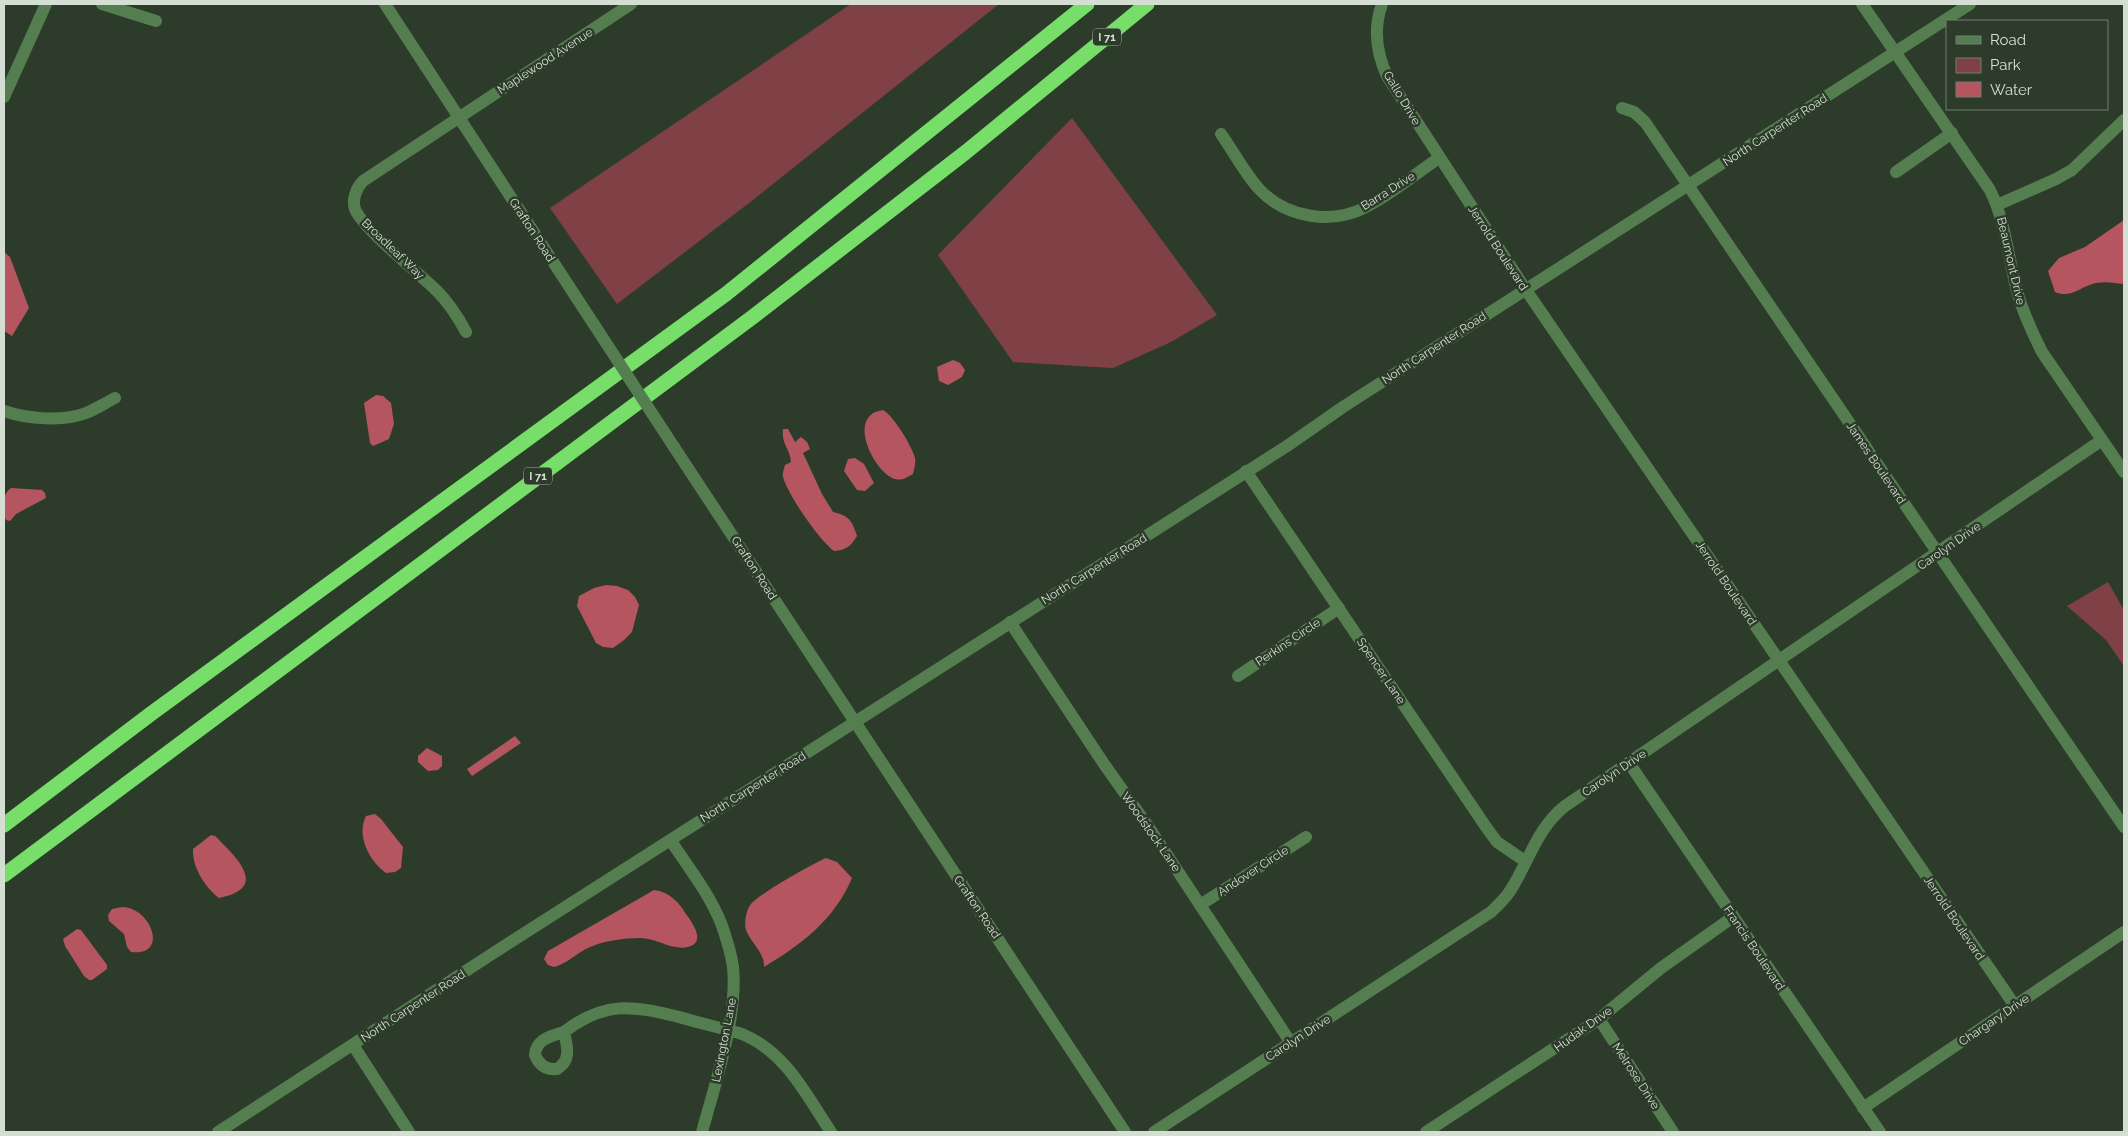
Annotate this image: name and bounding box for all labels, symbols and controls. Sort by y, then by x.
legend [1946,20,2108,110]
street label: Maplewood Avenue [495,25,595,97]
road number: I 71 [1093,28,1121,46]
text: Road [1990,31,2026,49]
text: Park [1990,56,2021,74]
street label: Gallo Drive [1380,68,1424,128]
text: Water [1990,81,2033,99]
street label: North Carpenter Road [1720,91,1830,169]
street label: Barra Drive [1358,169,1418,213]
street label: Grafton Road [506,196,558,264]
street label: Jerrold Boulevard [1465,203,1531,293]
street label: Broadleaf Way [359,216,427,283]
street label: Beaumont Drive [1994,216,2028,306]
street label: North Carpenter Road [1379,309,1489,387]
street label: James Boulevard [1843,419,1909,507]
road number: I 71 [524,468,552,484]
street label: Carolyn Drive [1915,519,1983,573]
street label: North Carpenter Road [1039,531,1149,607]
street label: Grafton Road [728,534,780,602]
street label: Jerrold Boulevard [1693,538,1759,628]
street label: Perkins Circle [1253,615,1323,669]
street label: Spencer Lane [1354,635,1408,707]
street label: Carolyn Drive [1579,746,1649,800]
street label: North Carpenter Road [698,749,808,825]
street label: Woodstock Lane [1118,790,1184,874]
street label: Andover Circle [1215,843,1291,899]
street label: Grafton Road [951,873,1003,941]
street label: Jerrold Boulevard [1921,873,1987,963]
street label: Francis Boulevard [1720,903,1788,993]
street label: North Carpenter Road [358,967,468,1045]
street label: Chargary Drive [1956,991,2032,1049]
street label: Lexington Lane [709,997,739,1083]
street label: Hudak Drive [1551,1003,1615,1055]
street label: Carolyn Drive [1263,1012,1333,1064]
street label: Melrose Drive [1609,1040,1663,1112]

